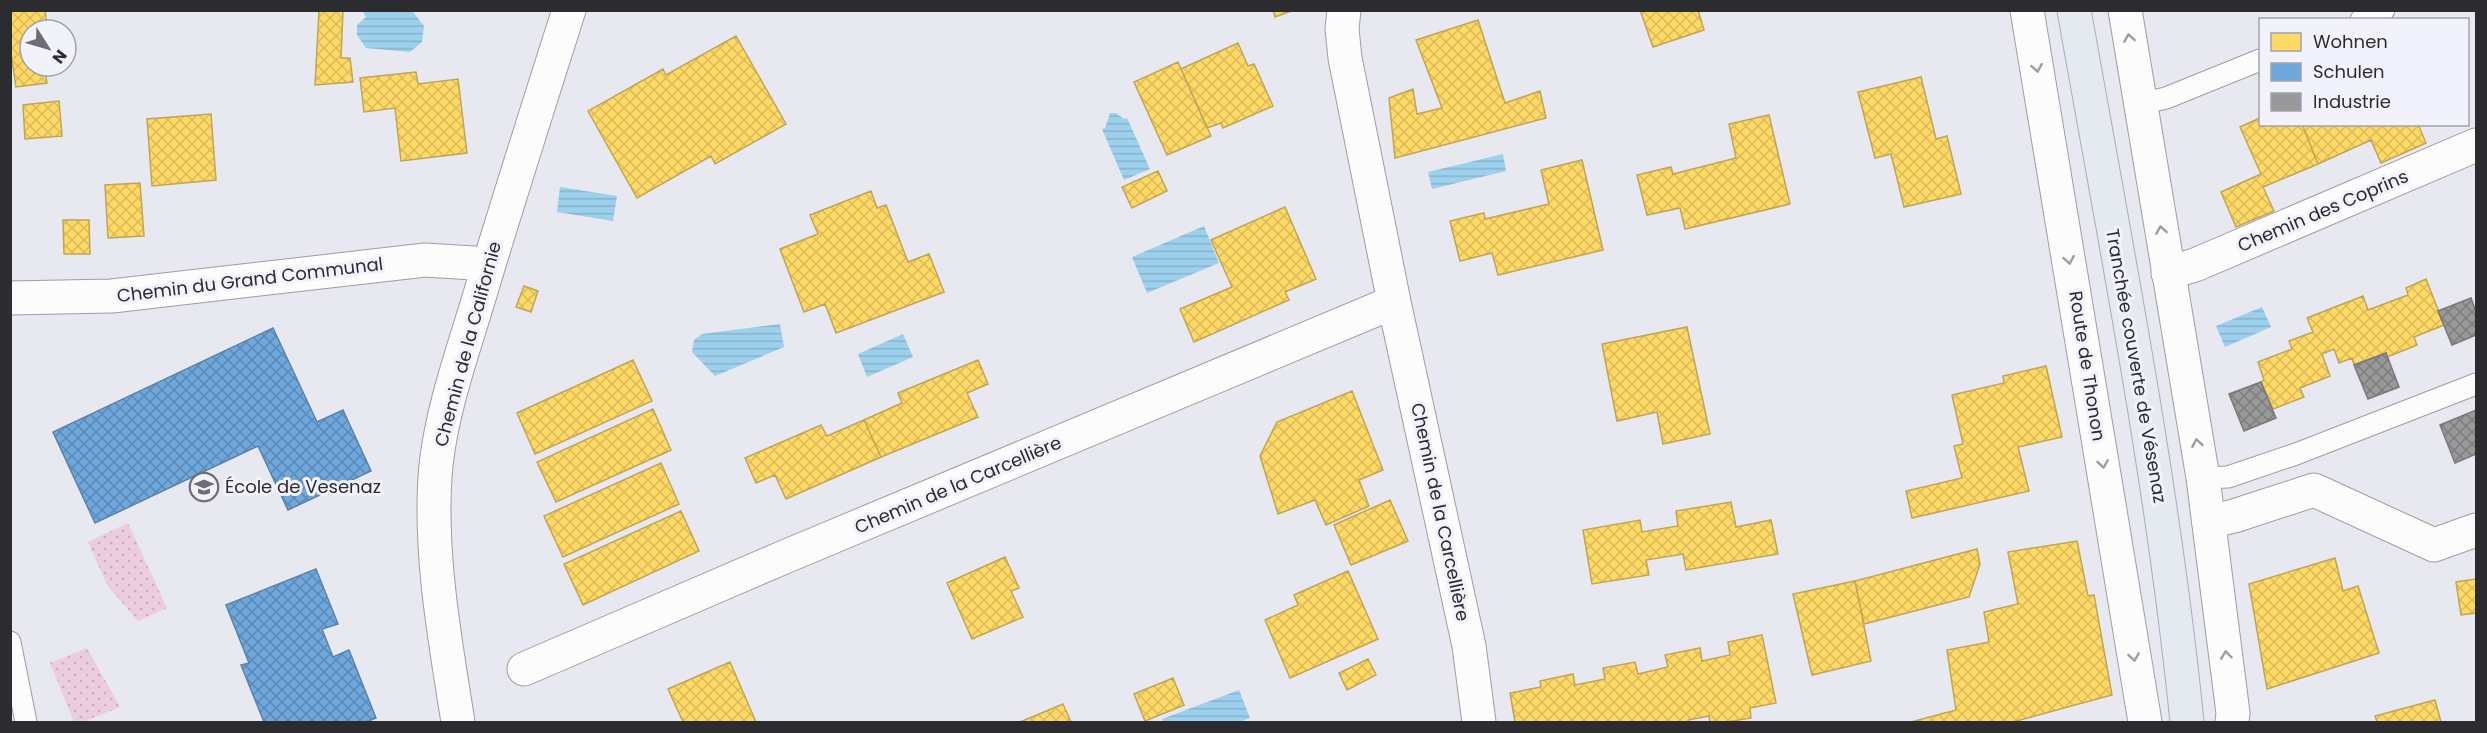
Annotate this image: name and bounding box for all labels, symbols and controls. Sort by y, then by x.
north arrow [18,18,78,78]
legend [2259,18,2469,126]
text: Wohnen [2313,29,2388,54]
one-way arrow [2124,33,2136,42]
text: N [47,45,72,68]
text: Schulen [2313,59,2385,84]
one-way arrow [2030,63,2043,73]
text: Industrie [2313,89,2391,114]
street label: Chemin des Coprins [2234,163,2412,258]
one-way arrow [2155,225,2167,235]
street label: Tranchée couverte de Vésenaz [2100,227,2173,505]
street label: Chemin de la Californie [428,238,507,449]
street label: Chemin du Grand Communal [115,251,384,308]
one-way arrow [2063,256,2075,265]
street label: Route de Thonon [2063,289,2112,443]
street label: Chemin de la Carcellière [1405,400,1476,623]
street label: Chemin de la Carcellière [850,430,1065,540]
one-way arrow [2191,438,2203,448]
one-way arrow [2096,459,2109,469]
school or university icon: École de Vesenaz [188,471,220,503]
place label: École de Vesenaz [225,474,381,499]
one-way arrow [2220,650,2233,659]
one-way arrow [2127,651,2140,661]

